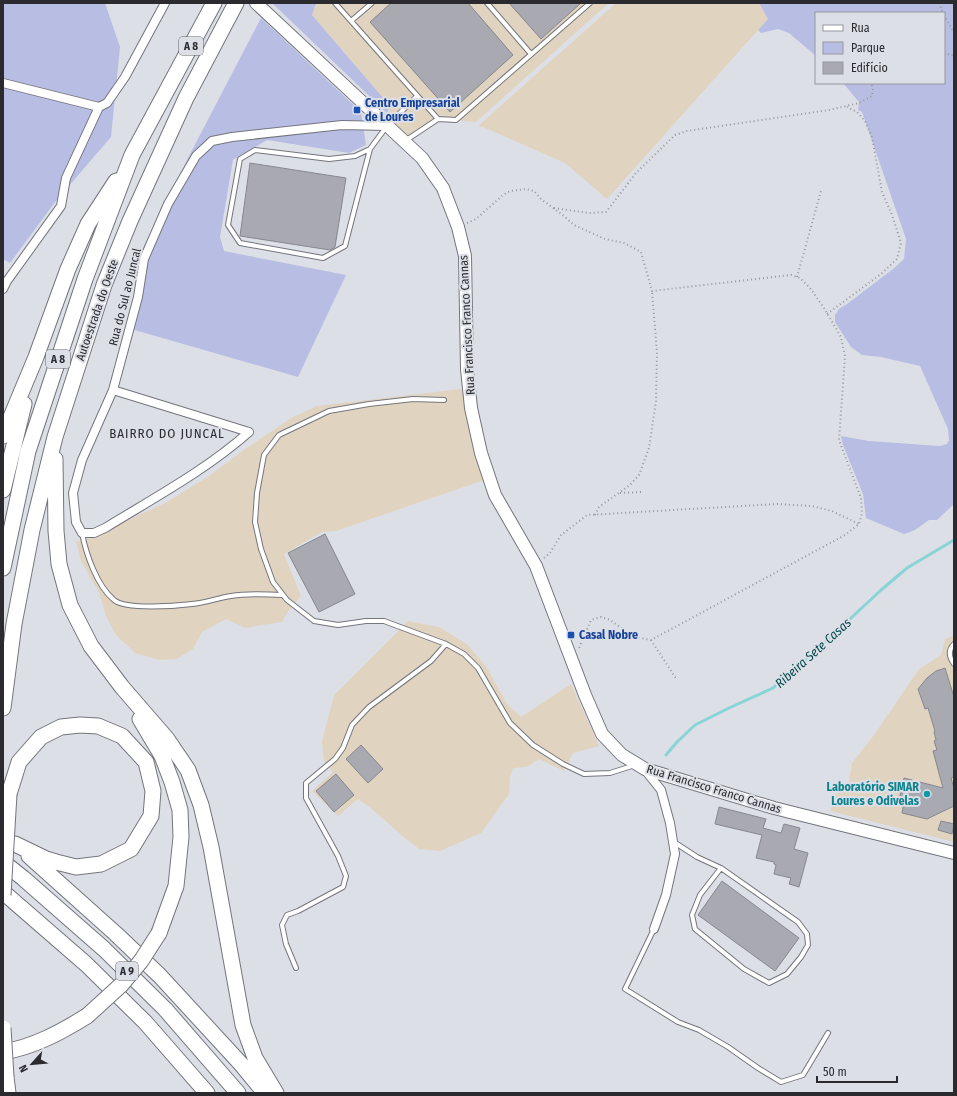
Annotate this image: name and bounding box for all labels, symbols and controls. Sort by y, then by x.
legend [815,12,945,84]
text: Rua [851,21,870,35]
road number: A 8 [179,37,203,55]
text: Parque [851,41,885,55]
text: Edifício [851,61,888,75]
place label: Centro Empresarial de Loures [365,96,460,124]
marker: Centro Empresarial de Loures [352,105,362,115]
street label: Rua do Sul ao Juncal [106,247,144,347]
street label: Rua Francisco Franco Cannas [456,255,478,395]
street label: Autoestrada do Oeste [73,257,121,363]
road number: A 8 [46,350,70,368]
district label: BAIRRO DO JUNCAL [109,426,225,441]
water label: Ribeira Sete Casas [772,615,854,691]
place label: Casal Nobre [579,628,638,642]
marker: Casal Nobre [566,630,576,640]
street label: Rua Francisco Franco Cannas [645,762,783,816]
place label: Laboratório SIMAR Loures e Odivelas [826,780,920,808]
marker: Laboratório SIMAR Loures e Odivelas [922,789,932,799]
road number: A 9 [116,962,138,980]
north arrow [12,1044,52,1084]
scale bar [817,1058,897,1084]
text: N [16,1062,31,1074]
text: 50 m [823,1065,847,1079]

